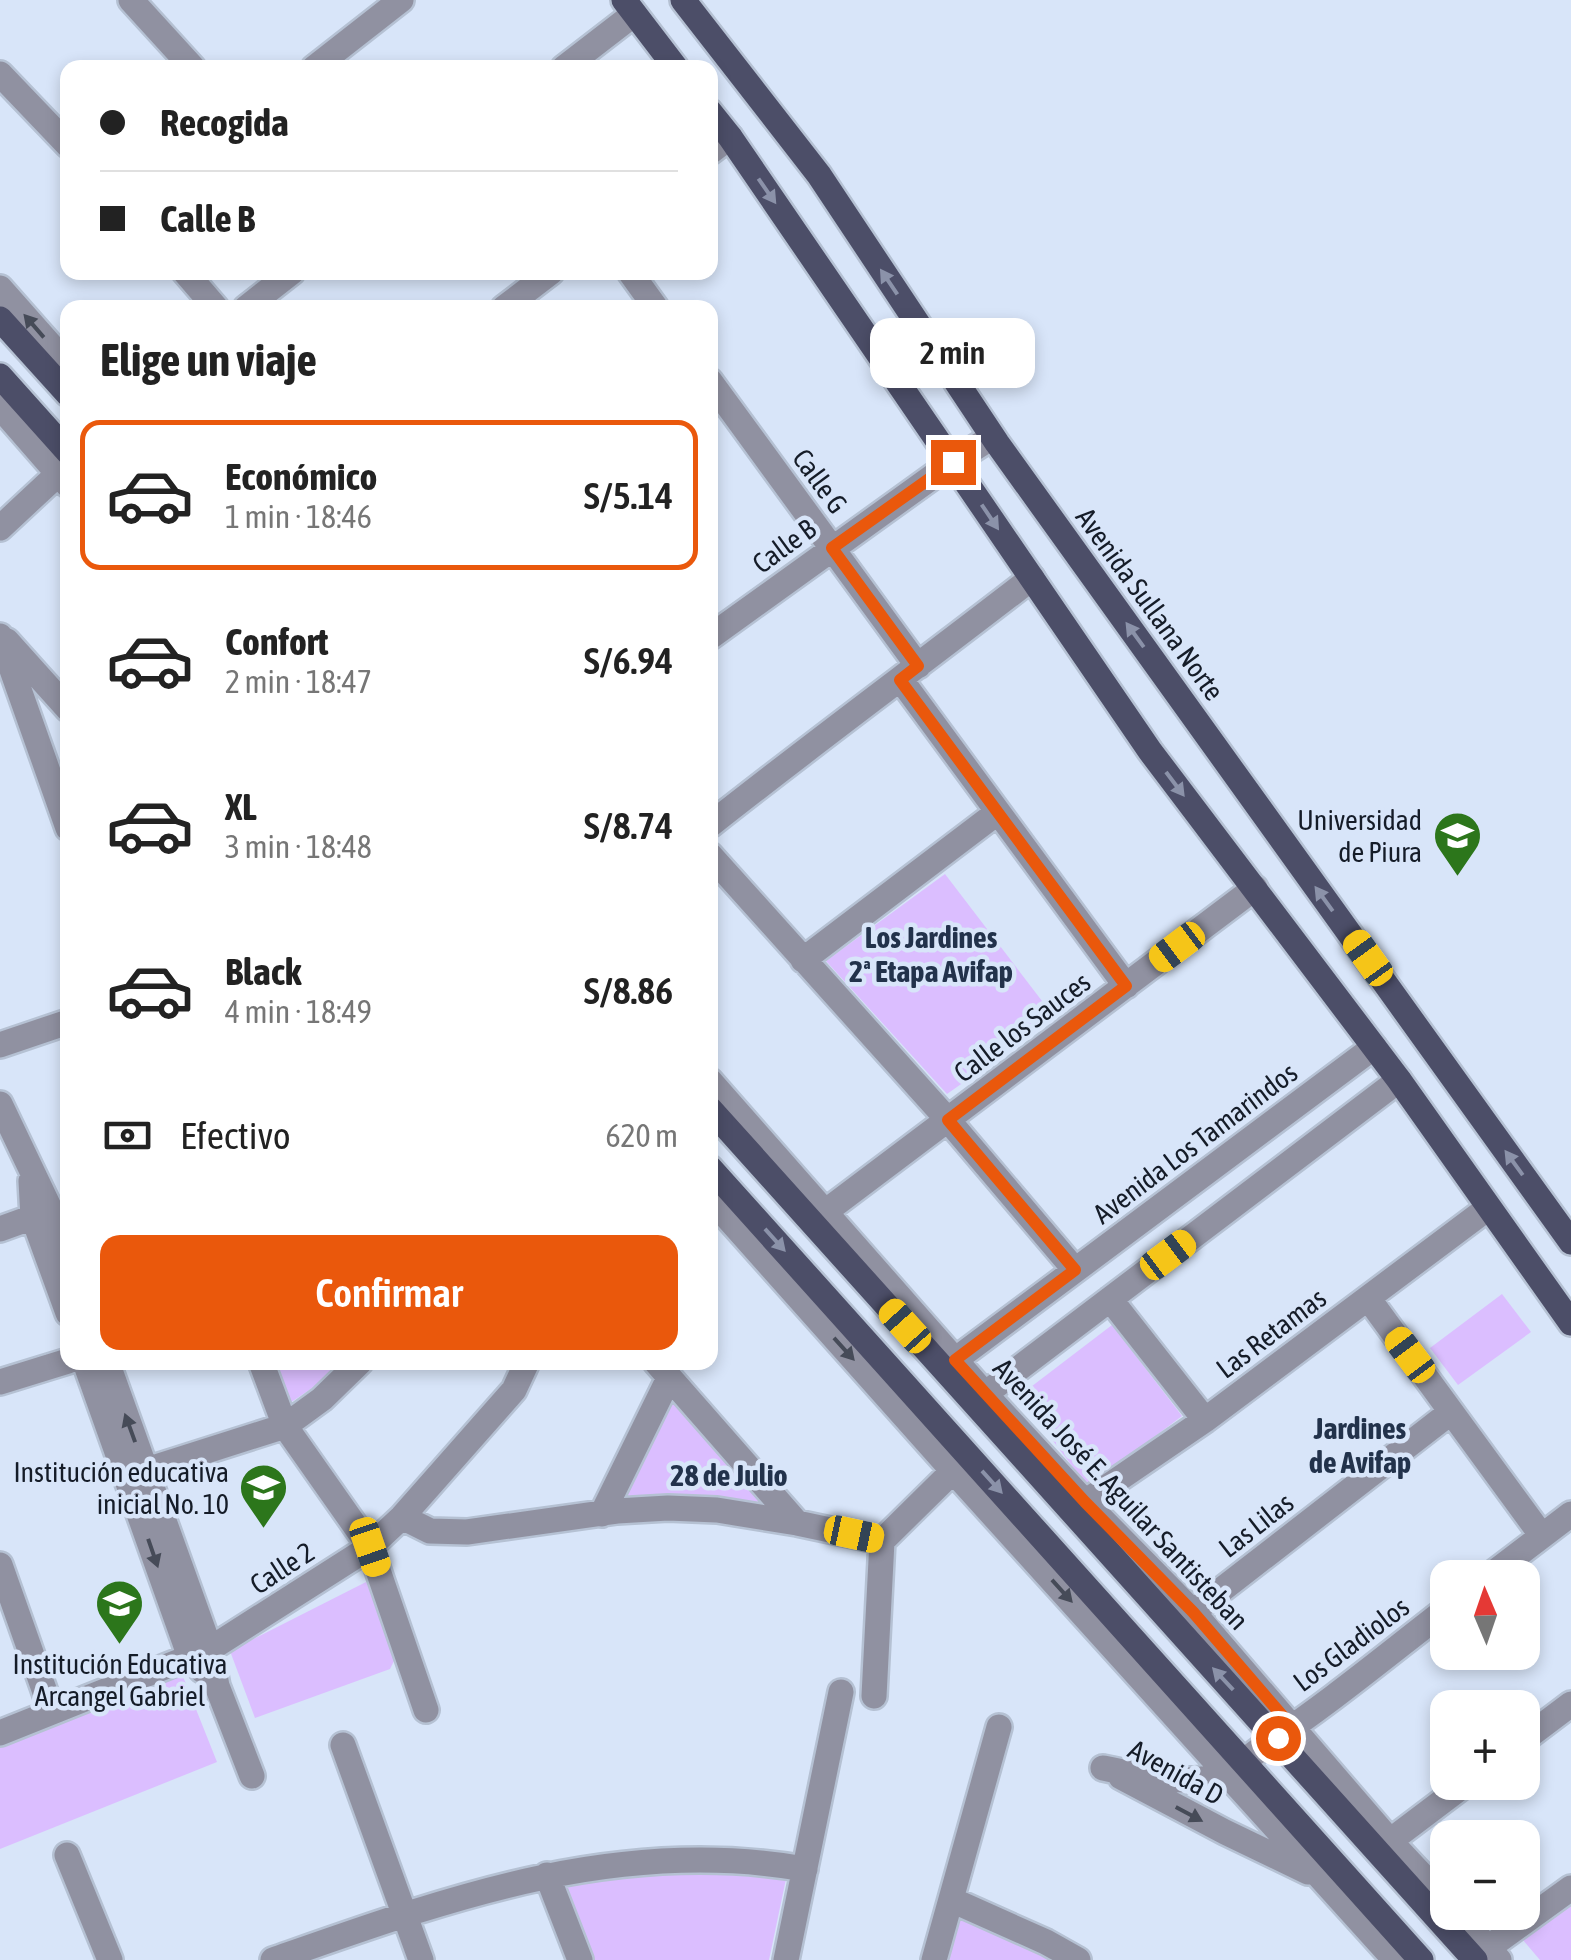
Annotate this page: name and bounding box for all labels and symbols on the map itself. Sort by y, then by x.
one-way arrow [757,178,776,204]
one-way arrow [881,268,899,295]
one-way arrow [23,314,45,339]
callout: 2 min [870,317,1036,387]
route end [931,440,976,485]
street label: Calle G [786,443,854,519]
street label: Avenida Sullana Norte [1070,502,1230,706]
one-way arrow [980,503,999,530]
street label: Calle B [746,512,822,580]
one-way arrow [1125,622,1145,648]
one-way arrow [1165,771,1185,797]
place label: Universidad de Piura [1297,804,1422,868]
school or university icon: Universidad de Piura [1431,810,1483,878]
one-way arrow [1315,885,1335,912]
car [1144,917,1210,977]
district label: Los Jardines 2ª Etapa Avifap [849,920,1013,988]
car [1338,925,1398,991]
street label: Calle los Sauces [948,965,1096,1089]
street label: Avenida Los Tamarindos [1087,1056,1303,1230]
one-way arrow [1505,1149,1524,1176]
car [1135,1225,1201,1285]
one-way arrow [764,1227,786,1252]
street label: Las Retamas [1210,1282,1332,1384]
car [874,1294,936,1358]
car [1380,1322,1440,1388]
one-way arrow [833,1336,855,1361]
street label: Avenida José E. Aguilar Santisteban [987,1352,1255,1636]
district label: Jardines de Avifap [1309,1411,1411,1479]
one-way arrow [122,1413,137,1443]
place label: Institución educativa inicial No. 10 [13,1456,229,1520]
district label: 28 de Julio [670,1458,788,1492]
school or university icon: Institución educativa inicial No. 10 [238,1462,290,1530]
one-way arrow [981,1469,1003,1494]
street label: Las Lilas [1213,1486,1299,1564]
car [822,1513,886,1555]
car [346,1514,394,1580]
street label: Calle 2 [244,1536,320,1600]
one-way arrow [146,1539,161,1569]
north arrow [1430,1560,1540,1670]
school or university icon: Institución Educativa Arcangel Gabriel [94,1578,146,1646]
one-way arrow [1050,1579,1073,1603]
street label: Los Gladiolos [1287,1590,1415,1698]
place label: Institución Educativa Arcangel Gabriel [13,1648,227,1712]
one-way arrow [1212,1667,1235,1691]
route start [1256,1716,1301,1761]
street label: Avenida D [1123,1733,1229,1811]
one-way arrow [1175,1805,1204,1822]

